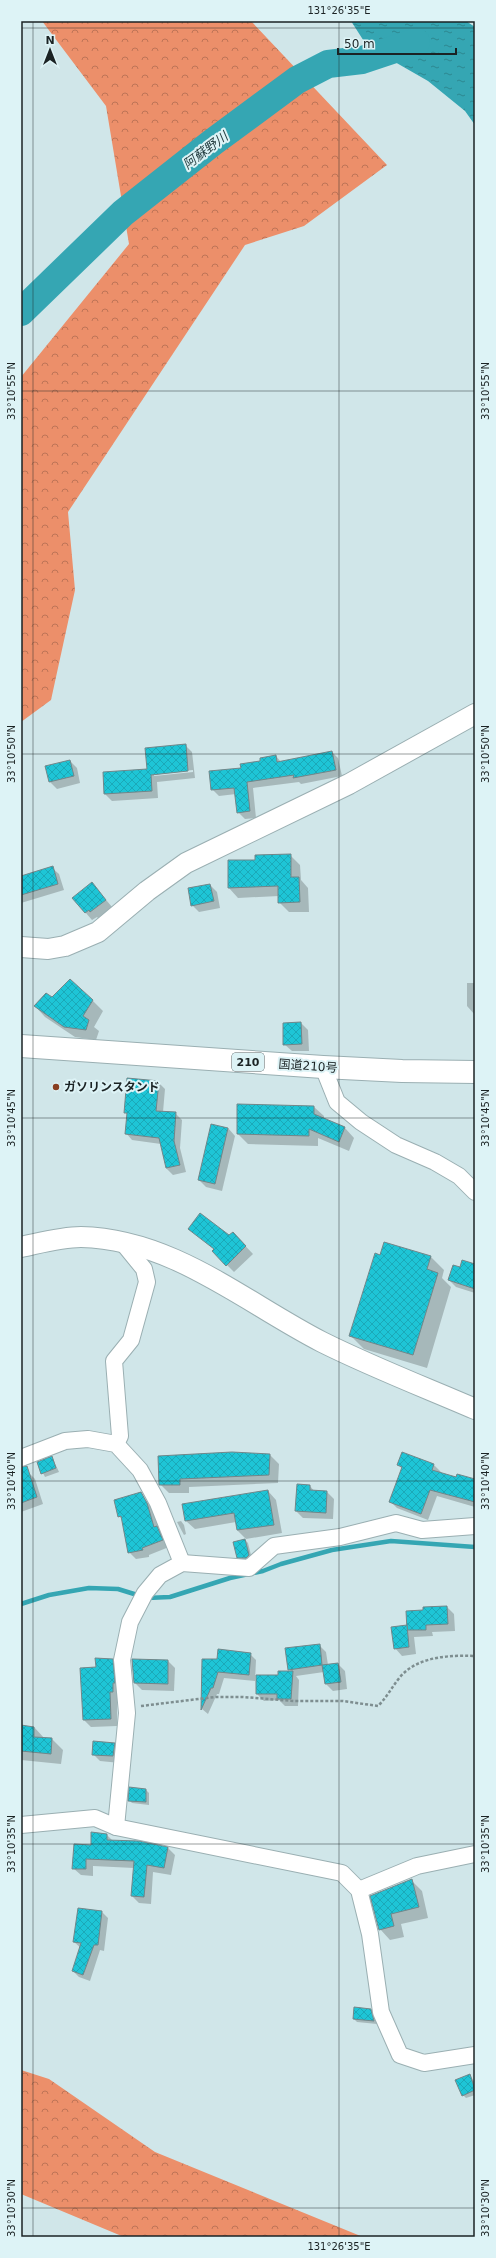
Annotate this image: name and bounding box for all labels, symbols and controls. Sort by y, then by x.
text: 131°26'35"E [307,5,371,16]
north arrow [30,30,70,70]
scale bar [338,30,456,56]
text: N [45,34,55,47]
text: 50 m [344,37,375,51]
water label: 阿蘇野川 [180,128,232,172]
text: 33°10'55"N [6,362,17,420]
text: 33°10'55"N [480,362,491,420]
text: 33°10'50"N [6,725,17,783]
text: 33°10'50"N [480,725,491,783]
road number: 210 [232,1053,264,1071]
street label: 国道210号 [278,1057,338,1075]
place label: ガソリンスタンド [64,1080,160,1094]
marker: ガソリンスタンド [51,1082,61,1092]
text: 33°10'45"N [6,1089,17,1147]
text: 33°10'45"N [480,1089,491,1147]
text: 33°10'40"N [6,1452,17,1510]
text: 33°10'40"N [480,1452,491,1510]
text: 33°10'35"N [6,1815,17,1873]
text: 33°10'35"N [480,1815,491,1873]
text: 33°10'30"N [6,2179,17,2237]
text: 33°10'30"N [480,2179,491,2237]
text: 131°26'35"E [307,2241,371,2252]

